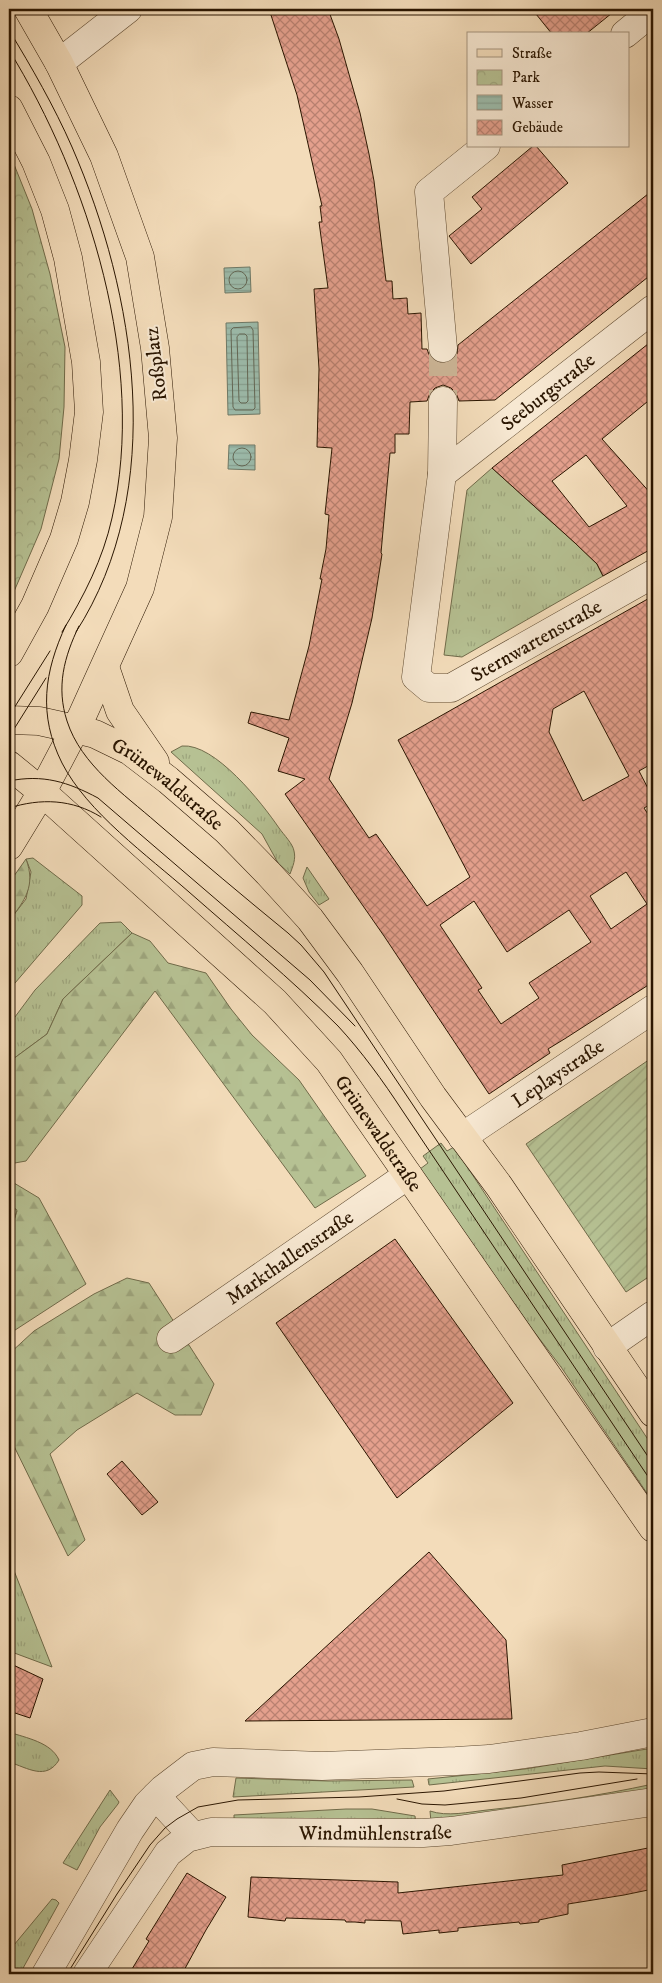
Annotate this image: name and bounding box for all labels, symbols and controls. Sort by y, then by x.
legend [467,32,630,148]
text: Straße [512,44,552,63]
text: Park [512,68,541,87]
text: Wasser [511,94,553,113]
text: Gebäude [512,118,563,137]
street label: Roßplatz [139,325,173,402]
street label: Seeburgstraße [496,348,601,437]
street label: Sternwartenstraße [467,595,606,688]
street label: Grünewaldstraße [107,733,228,836]
street label: Leplaystraße [507,1034,609,1114]
street label: Grünewaldstraße [329,1071,427,1197]
street label: Markthallenstraße [222,1205,359,1311]
street label: Windmühlenstraße [298,1820,453,1847]

